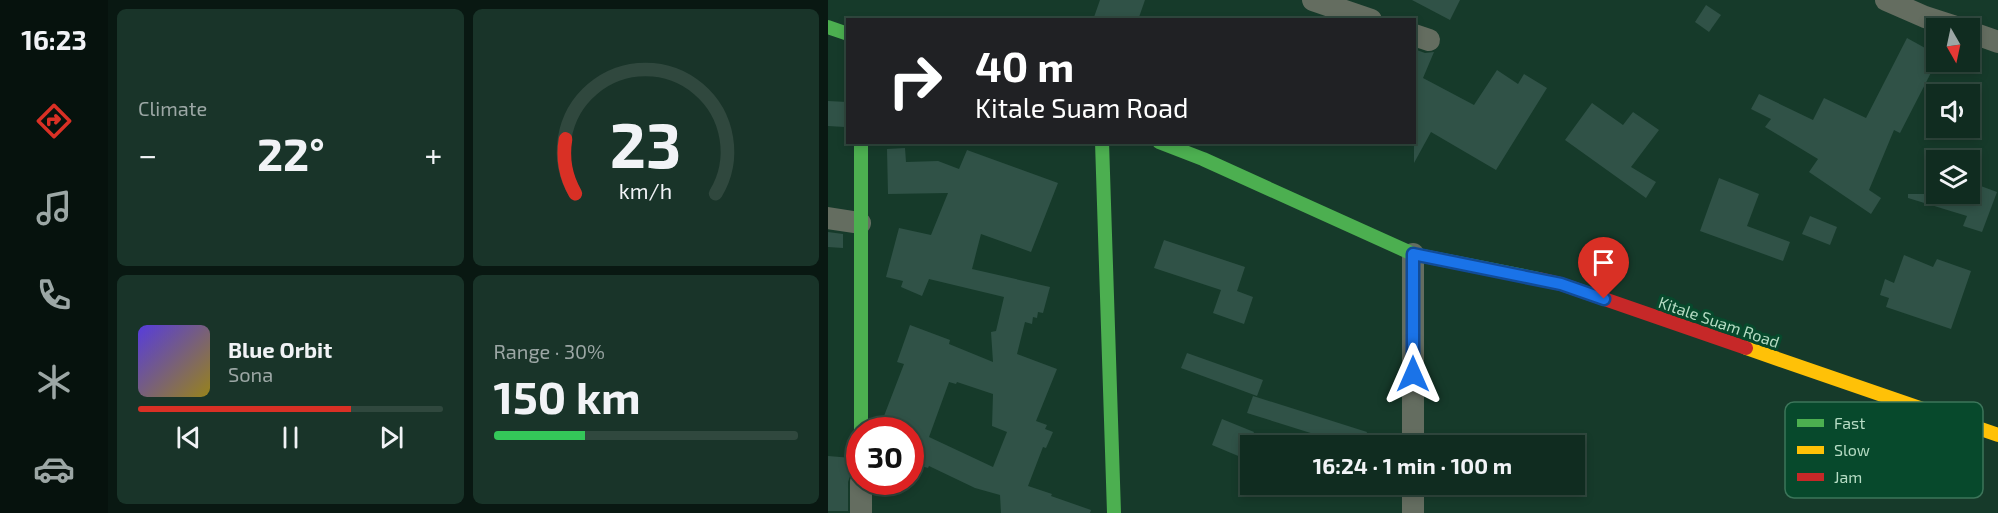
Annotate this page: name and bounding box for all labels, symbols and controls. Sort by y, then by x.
north arrow [1926,18,1980,72]
map controls [1926,18,1980,204]
text: 16:23 [21,23,87,55]
text: 40 m [975,40,1074,90]
icon: right [876,42,954,120]
button: sound [1926,84,1980,138]
text: Kitale Suam Road [975,91,1189,123]
text: Climate [138,96,207,120]
icon: directions [33,100,75,142]
text: 23 [610,106,682,181]
text: 22° [257,126,325,180]
text: − [138,134,157,174]
text: + [424,134,443,174]
button: layers [1926,150,1980,204]
text: km/h [619,179,672,204]
icon: music [33,187,75,229]
pin [1578,237,1629,299]
icon: arrive [1587,246,1620,279]
icon: phone [33,274,75,316]
street label: Kitale Suam Road [1656,292,1782,351]
text: Blue Orbit [228,336,332,362]
text: Range · 30% [494,339,605,363]
position arrow [1381,342,1445,406]
icon: climate [33,361,75,403]
text: Sona [228,362,273,386]
text: 150 km [494,369,641,423]
legend [1785,402,1983,498]
text: Fast [1834,413,1865,432]
speed limit sign: 30 [846,417,924,495]
icon: previous [172,421,205,454]
icon: pause [274,421,307,454]
icon: next [375,421,408,454]
text: Slow [1834,440,1870,459]
icon: car [33,448,75,490]
text: 16:24 · 1 min · 100 m [1313,452,1512,478]
text: Jam [1834,467,1862,486]

